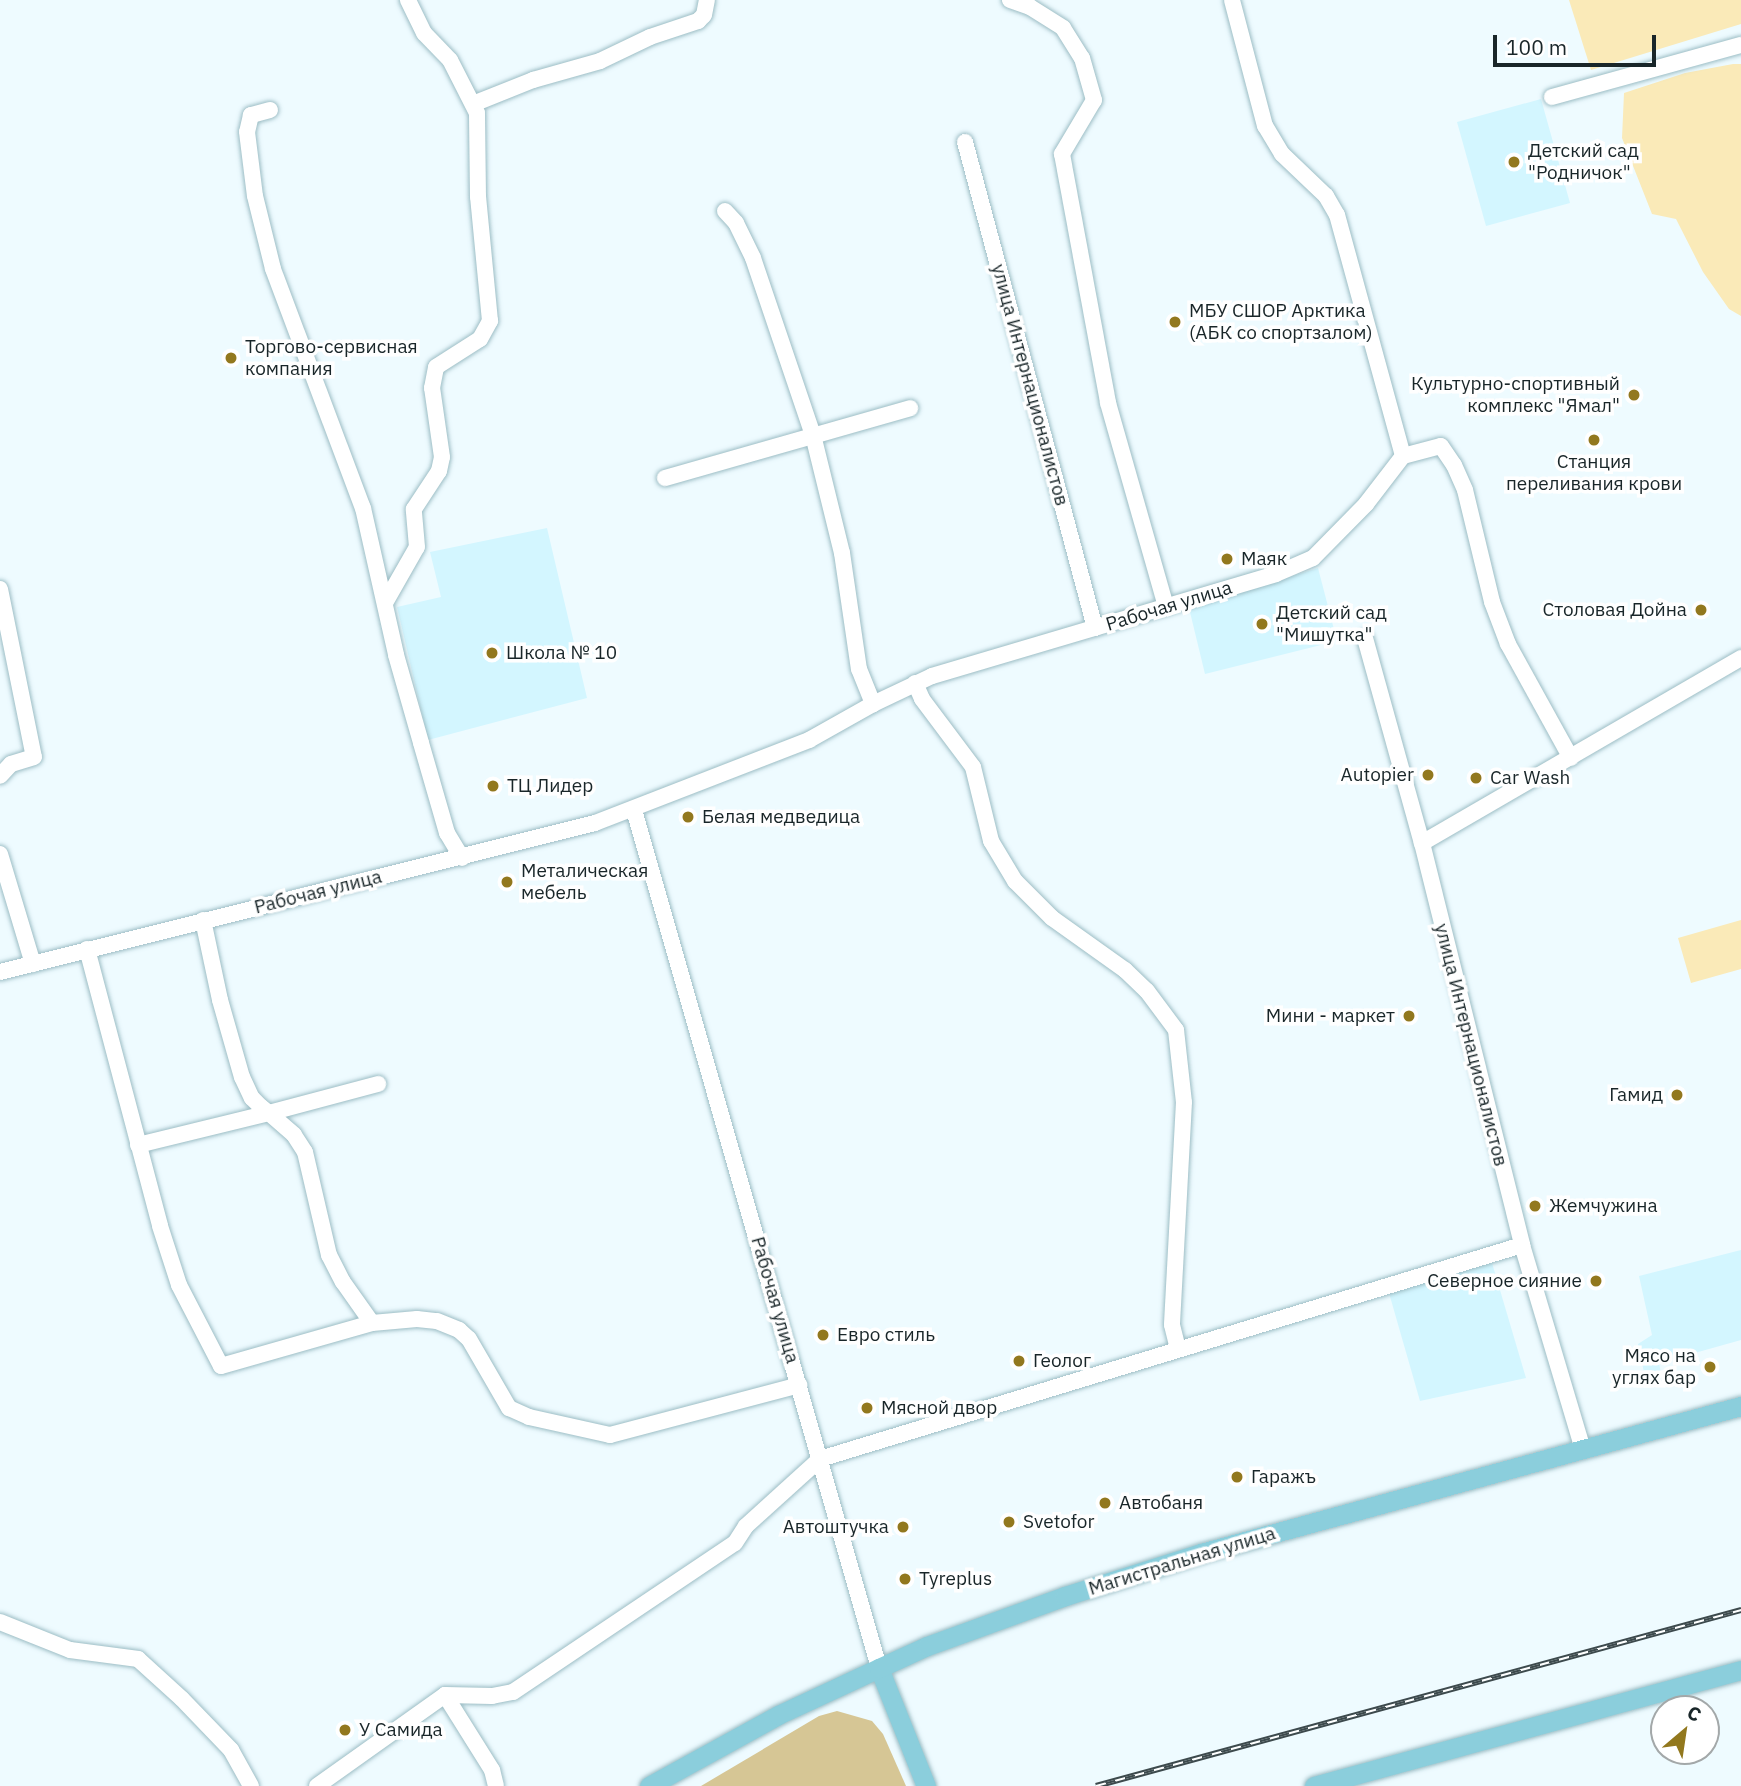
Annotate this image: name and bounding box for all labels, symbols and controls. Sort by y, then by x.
scale bar [1496,21,1659,65]
text: 100 m [1506,33,1567,61]
place label: Детский сад "Родничок" [1528,140,1639,184]
marker: Детский сад "Родничок" [1506,154,1522,170]
street label: улица Интернационалистов [987,262,1073,508]
place label: МБУ СШОР Арктика (АБК со спортзалом) [1189,300,1373,344]
marker: МБУ СШОР Арктика (АБК со спортзалом) [1167,314,1183,330]
place label: Торгово-сервисная компания [245,336,418,380]
marker: Торгово-сервисная компания [223,350,239,366]
place label: Культурно-спортивный комплекс "Ямал" [1411,373,1620,417]
marker: Культурно-спортивный комплекс "Ямал" [1626,387,1642,403]
marker: Станция переливания крови [1586,432,1602,448]
place label: Станция переливания крови [1506,451,1682,495]
place label: Маяк [1241,548,1287,570]
marker: Маяк [1219,551,1235,567]
street label: Рабочая улица [1103,576,1235,636]
place label: Столовая Дойна [1542,599,1687,621]
place label: Детский сад "Мишутка" [1276,602,1387,646]
marker: Столовая Дойна [1693,602,1709,618]
marker: Детский сад "Мишутка" [1254,616,1270,632]
place label: Школа № 10 [506,642,617,664]
marker: Школа № 10 [484,645,500,661]
place label: Autopier [1341,764,1414,786]
marker: Autopier [1420,767,1436,783]
place label: Car Wash [1490,767,1570,789]
marker: Car Wash [1468,770,1484,786]
place label: ТЦ Лидер [507,775,593,797]
marker: ТЦ Лидер [485,778,501,794]
place label: Белая медведица [702,806,860,828]
marker: Белая медведица [680,809,696,825]
place label: Металическая мебель [521,860,648,904]
street label: Рабочая улица [252,865,384,919]
marker: Металическая мебель [499,874,515,890]
street label: улица Интернационалистов [1430,921,1512,1169]
place label: Мини - маркет [1266,1005,1395,1027]
marker: Мини - маркет [1401,1008,1417,1024]
place label: Гамид [1609,1084,1663,1106]
marker: Гамид [1669,1087,1685,1103]
place label: Жемчужина [1549,1195,1658,1217]
marker: Жемчужина [1527,1198,1543,1214]
street label: Рабочая улица [746,1234,804,1366]
place label: Северное сияние [1427,1270,1582,1292]
marker: Северное сияние [1588,1273,1604,1289]
place label: Евро стиль [837,1324,935,1346]
marker: Евро стиль [815,1327,831,1343]
place label: Мясо на углях бар [1612,1345,1696,1389]
place label: Геолог [1033,1350,1091,1372]
marker: Геолог [1011,1353,1027,1369]
marker: Мясо на углях бар [1702,1359,1718,1375]
place label: Мясной двор [881,1397,997,1419]
marker: Мясной двор [859,1400,875,1416]
place label: Гаражъ [1251,1466,1316,1488]
marker: Гаражъ [1229,1469,1245,1485]
place label: Автобаня [1119,1492,1203,1514]
marker: Автобаня [1097,1495,1113,1511]
place label: Svetofor [1023,1511,1094,1533]
marker: Svetofor [1001,1514,1017,1530]
place label: Автоштучка [783,1516,889,1538]
marker: Автоштучка [895,1519,911,1535]
street label: Магистральная улица [1086,1522,1278,1600]
place label: Tyreplus [919,1568,992,1590]
marker: Tyreplus [897,1571,913,1587]
north arrow [1650,1695,1720,1765]
text: С [1683,1700,1705,1727]
place label: У Самида [359,1719,443,1741]
marker: У Самида [337,1722,353,1738]

